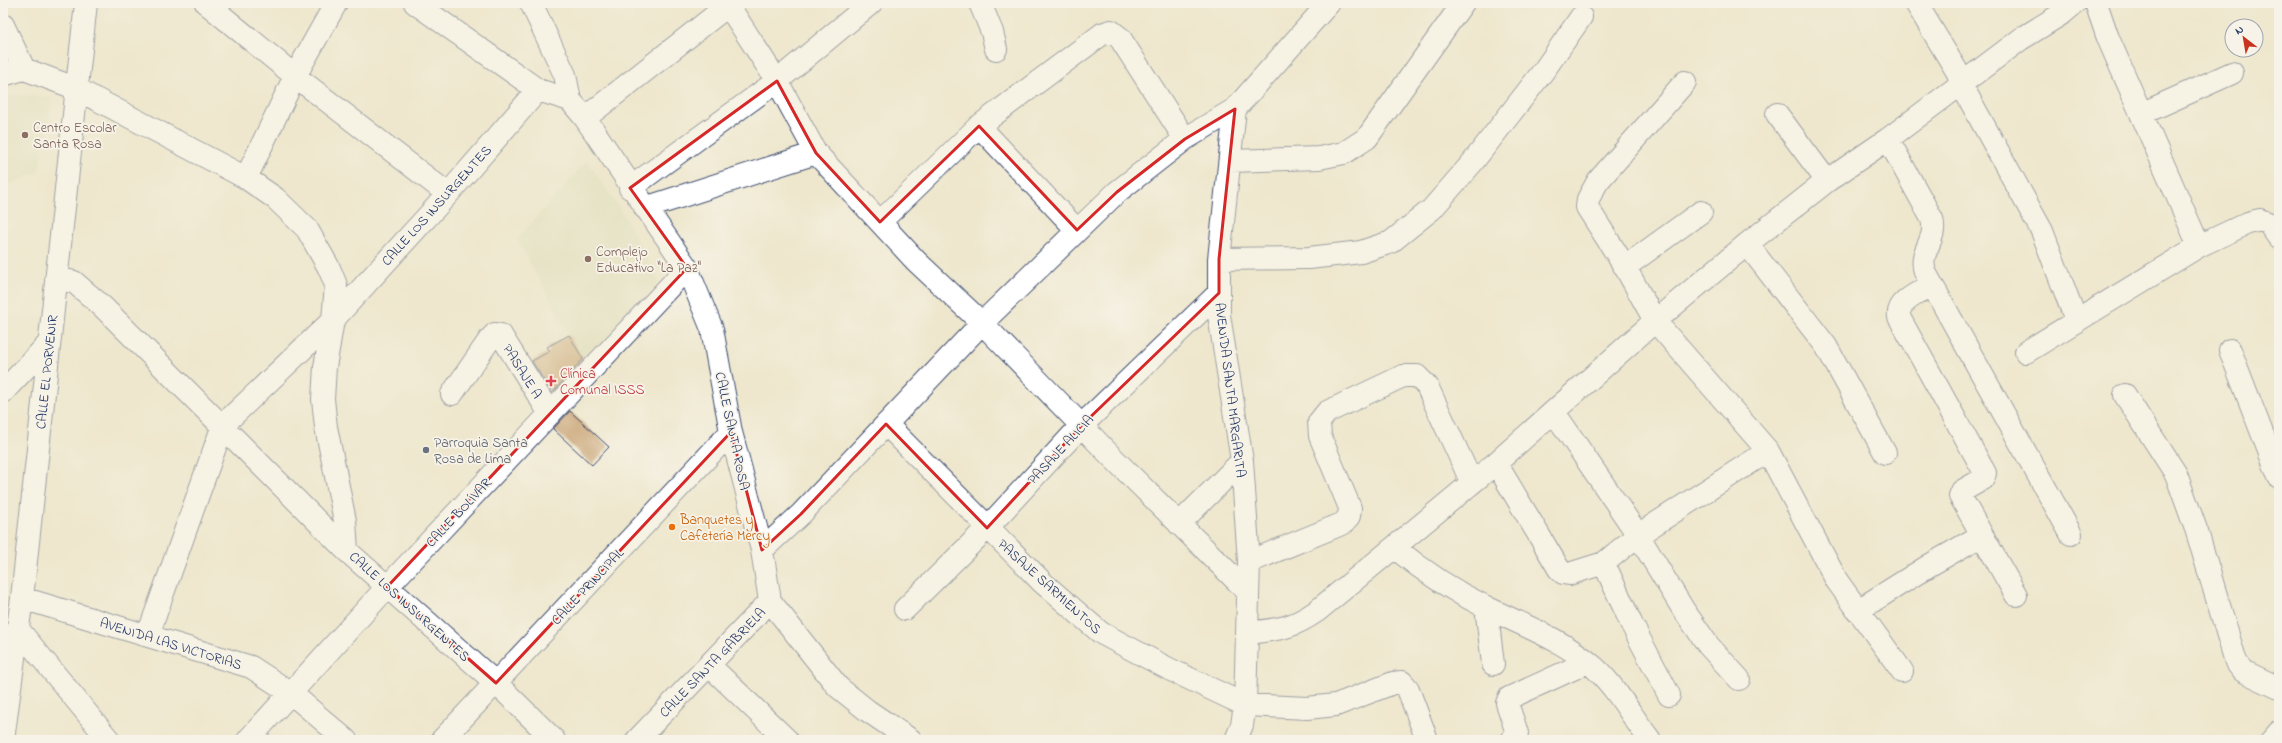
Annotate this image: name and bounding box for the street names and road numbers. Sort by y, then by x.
street label: CALLE LOS INSURGENTES [377,141,497,271]
street label: AVENIDA SANTA MARGARITA [1208,301,1251,479]
street label: CALLE EL PORVENIR [31,314,64,430]
street label: PASAJE A [497,340,547,403]
street label: CALLE SANTA ROSA [709,370,754,492]
street label: PASAJE ALICIA [1023,410,1099,490]
street label: CALLE BOLÍVAR [421,473,497,553]
street label: PASAJE SARMIENTOS [992,535,1106,640]
street label: CALLE PRINCIPAL [547,543,630,630]
street label: CALLE LOS INSURGENTES [344,547,474,667]
street label: CALLE SANTA GABRIELA [655,603,771,723]
street label: AVENIDA LAS VICTORIAS [97,613,244,676]

